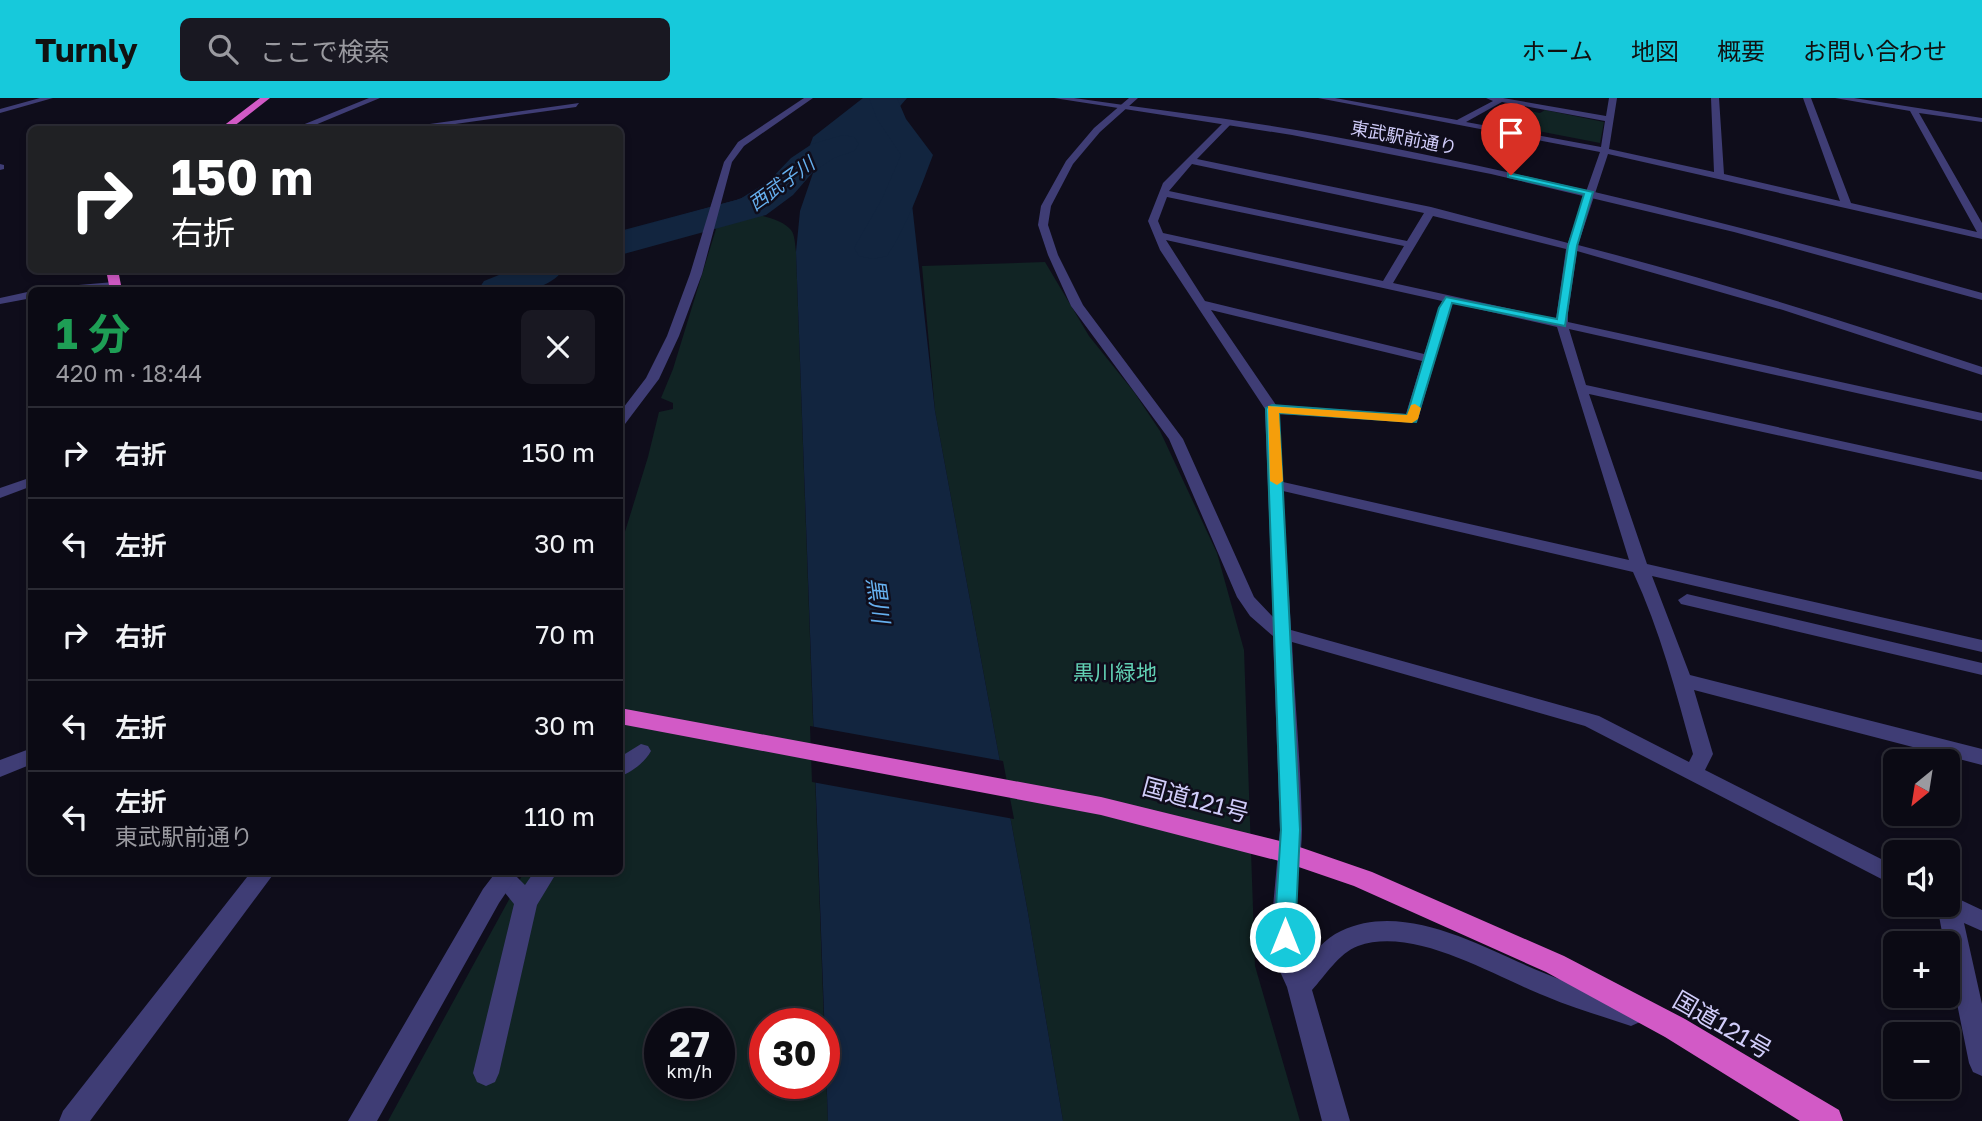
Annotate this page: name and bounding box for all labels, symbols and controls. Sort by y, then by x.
search box [180,18,670,81]
text: Turnly [35,30,138,69]
icon: search [204,30,242,68]
text: ここで検索 [260,36,390,67]
text: ホーム [1522,36,1593,65]
text: 地図 [1631,36,1679,65]
text: 概要 [1717,36,1765,65]
text: お問い合わせ [1803,36,1947,65]
pin [1481,103,1541,175]
icon: arrive [1492,114,1530,152]
street label: 東武駅前通り [1349,116,1459,158]
text: 150 m [171,147,313,206]
water label: 西武子川 [743,150,820,215]
icon: right [56,154,147,245]
text: 右折 [171,213,235,251]
text: 1 分 [56,308,130,358]
button: close [521,310,595,384]
text: 420 m · 18:44 [56,359,202,387]
icon: right [56,434,94,472]
text: 150 m [522,437,595,468]
text: 右折 [115,439,167,470]
icon: left [56,525,94,563]
text: 30 m [534,528,595,559]
text: 左折 [115,530,167,561]
water label: 黒川 [862,575,896,628]
icon: right [56,616,94,654]
text: 70 m [536,619,595,650]
text: 右折 [115,621,167,652]
park label: 黒川緑地 [1073,659,1157,685]
icon: left [56,707,94,745]
text: 30 m [534,710,595,741]
text: 左折 [115,712,167,743]
north arrow [1883,749,1960,826]
map controls [1883,749,1960,1099]
street label: 国道121号 [1140,771,1252,827]
text: 左折 [115,786,167,817]
icon: left [56,798,94,836]
text: 110 m [524,801,595,832]
text: 東武駅前通り [115,822,253,850]
button: sound [1883,840,1960,917]
position arrow [1248,900,1322,974]
button: + [1883,931,1960,1008]
street label: 国道121号 [1668,984,1778,1064]
speed limit sign: 30 [749,1008,840,1099]
button: − [1883,1022,1960,1099]
text: 27 [669,1023,710,1065]
text: km/h [667,1060,712,1082]

